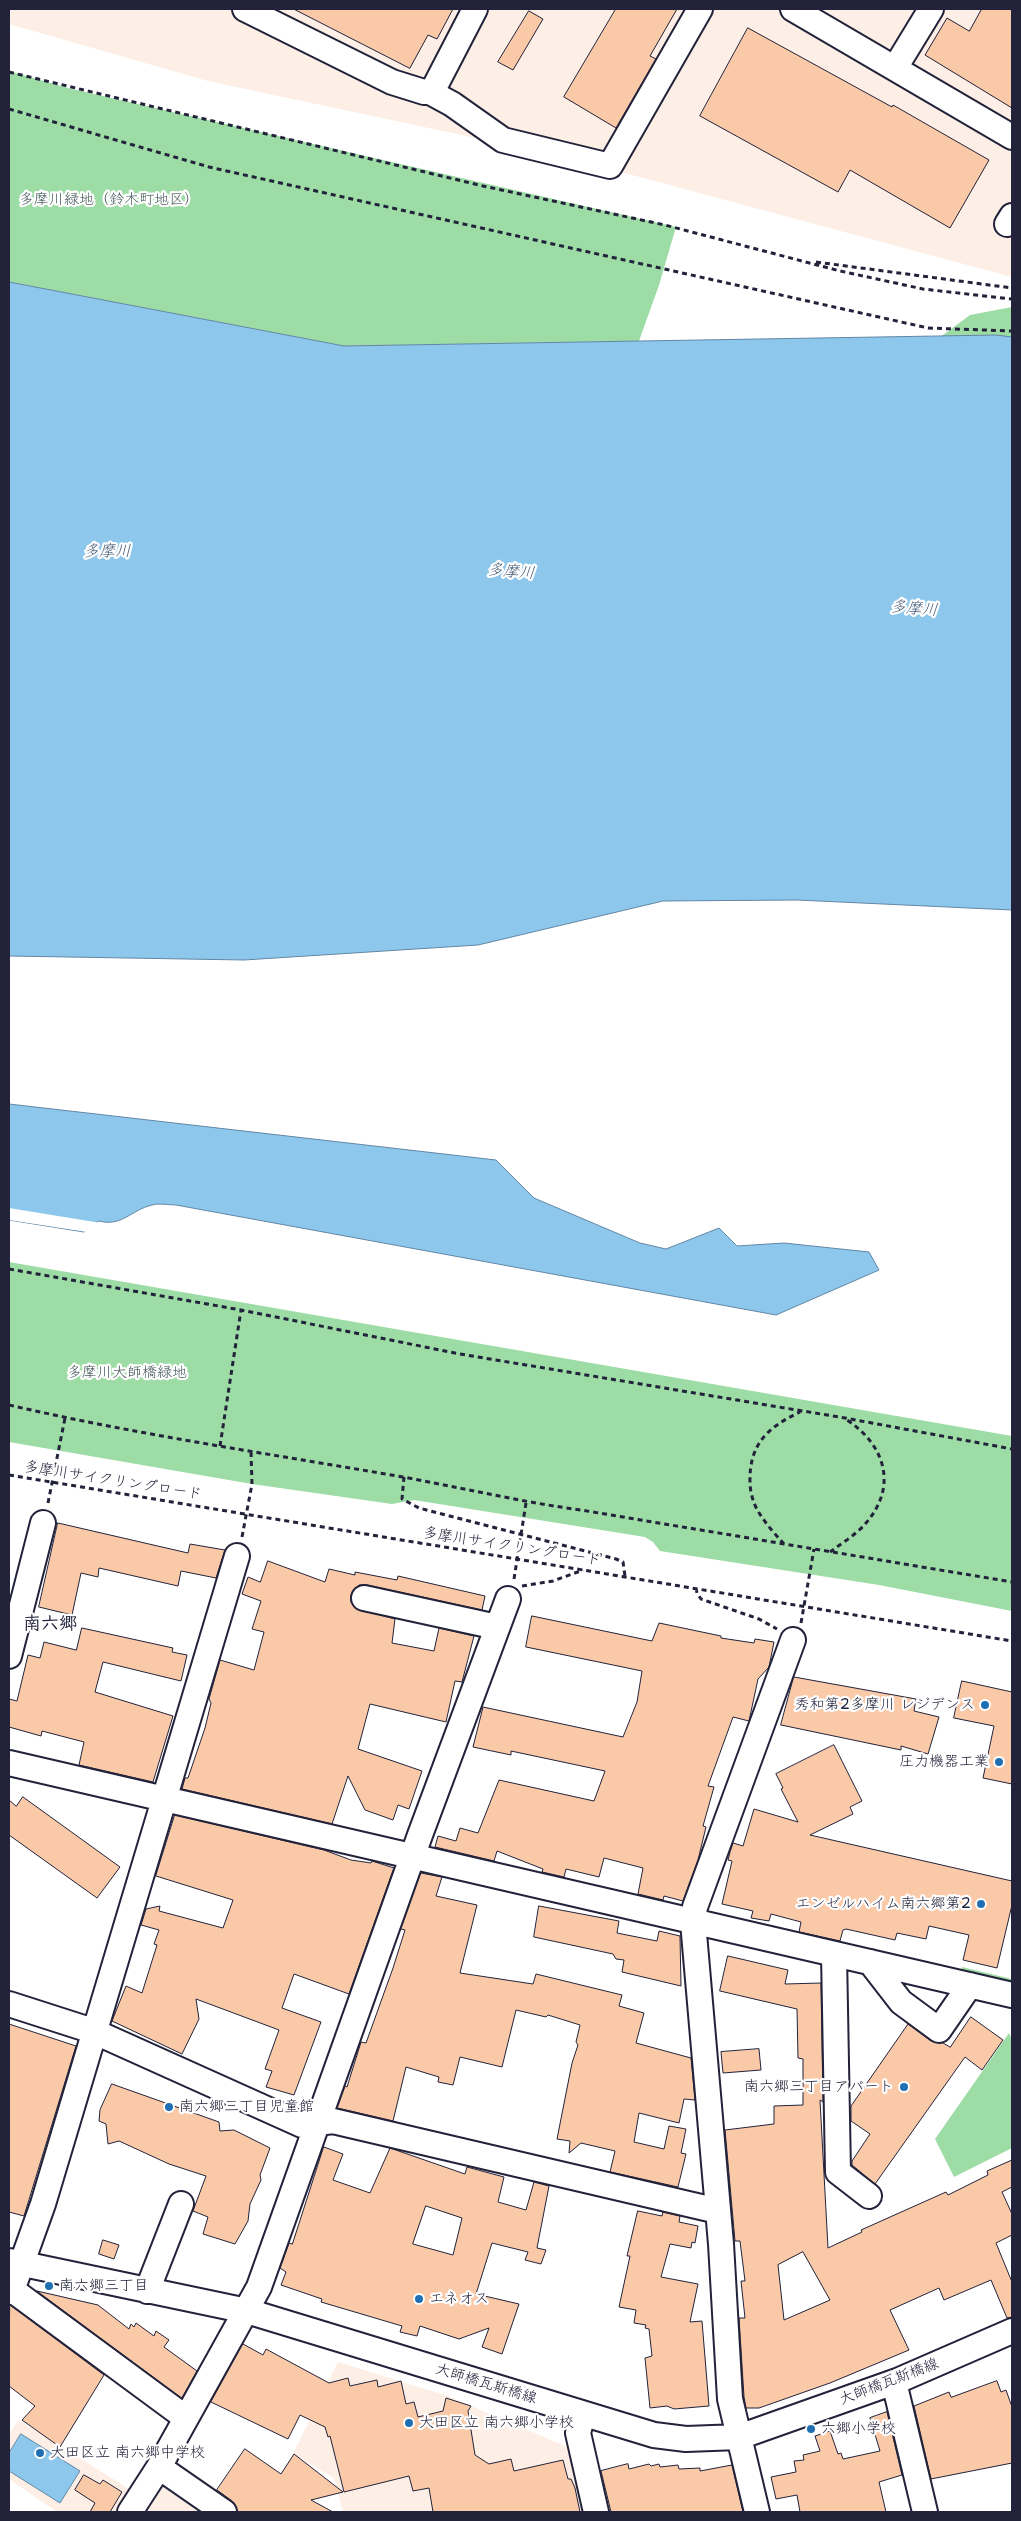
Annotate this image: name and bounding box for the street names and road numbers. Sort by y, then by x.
street label: 多摩川サイクリングロード [23,1458,203,1504]
street label: 多摩川サイクリングロード [422,1524,602,1570]
street label: 大師橋瓦斯橋線 [837,2355,941,2409]
street label: 大師橋瓦斯橋線 [433,2360,539,2408]

